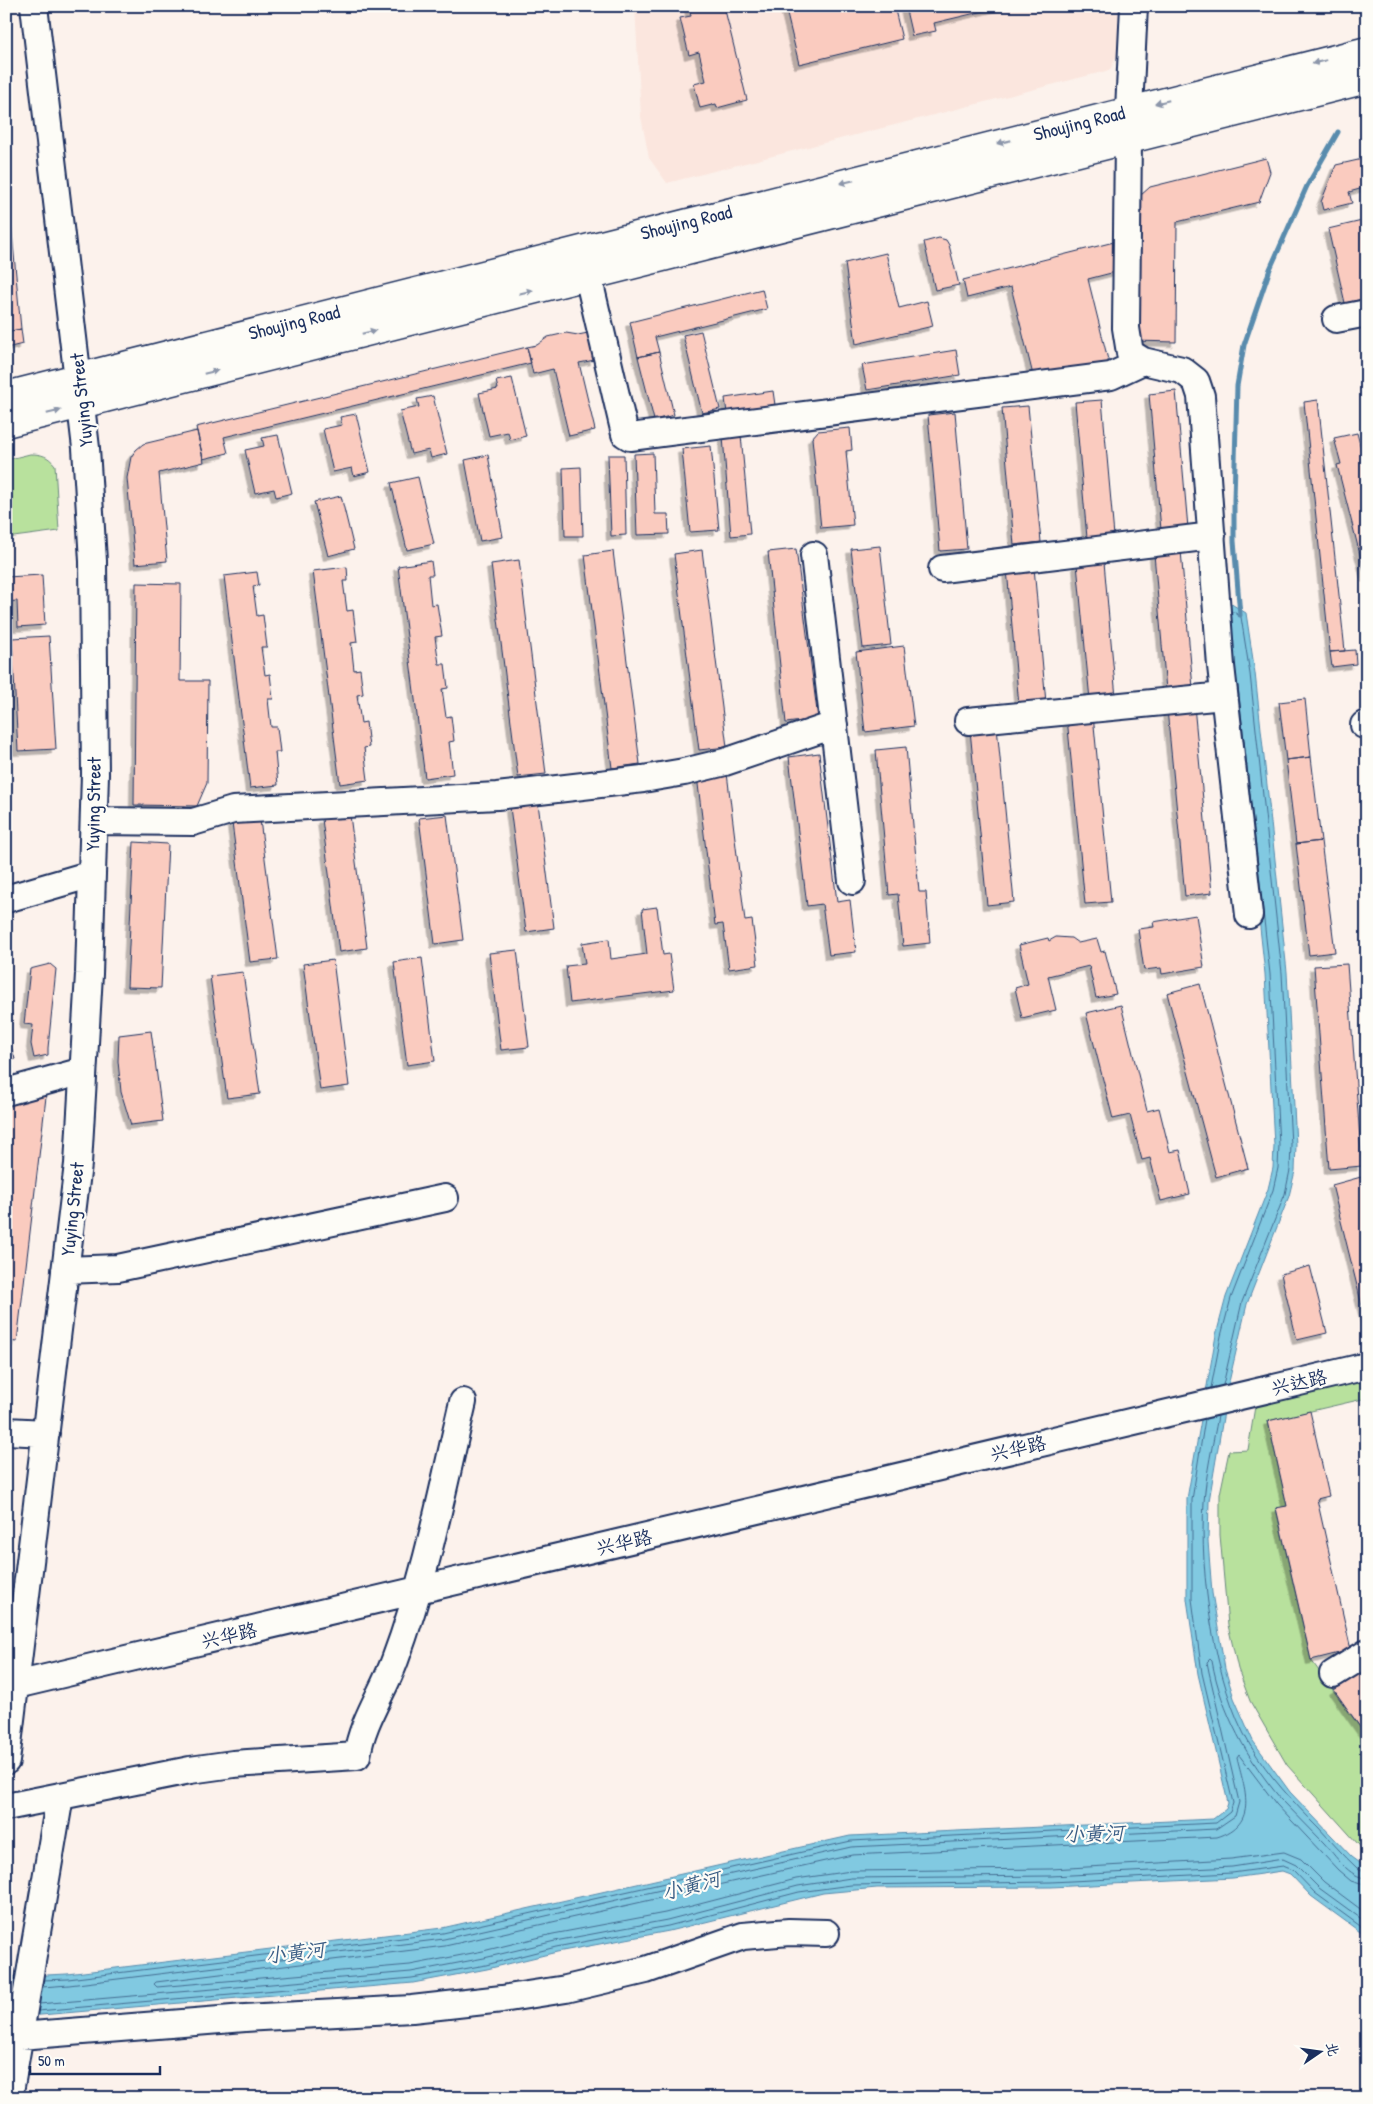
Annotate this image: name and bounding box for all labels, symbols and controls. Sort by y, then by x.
one-way arrow [1312,59,1327,67]
one-way arrow [1154,98,1169,106]
street label: Shoujing Road [1031,99,1128,147]
one-way arrow [997,138,1012,146]
one-way arrow [839,178,854,186]
street label: Shoujing Road [638,198,735,246]
one-way arrow [519,287,534,295]
street label: Shoujing Road [246,298,343,346]
one-way arrow [361,328,376,336]
street label: Yuying Street [63,351,99,448]
one-way arrow [204,368,219,376]
one-way arrow [46,407,61,415]
street label: Yuying Street [79,756,107,851]
street label: Yuying Street [54,1160,90,1257]
street label: 兴达路 [1268,1363,1330,1401]
street label: 兴华路 [987,1429,1049,1467]
street label: 兴华路 [593,1523,655,1561]
street label: 兴华路 [198,1616,260,1654]
water label: 小黄河 [1064,1818,1127,1848]
water label: 小黄河 [659,1863,726,1906]
water label: 小黄河 [264,1935,329,1969]
north arrow [1296,2026,1346,2076]
text: 北 [1322,2040,1344,2058]
scale bar [30,2044,160,2076]
text: 50 m [38,2050,65,2071]

